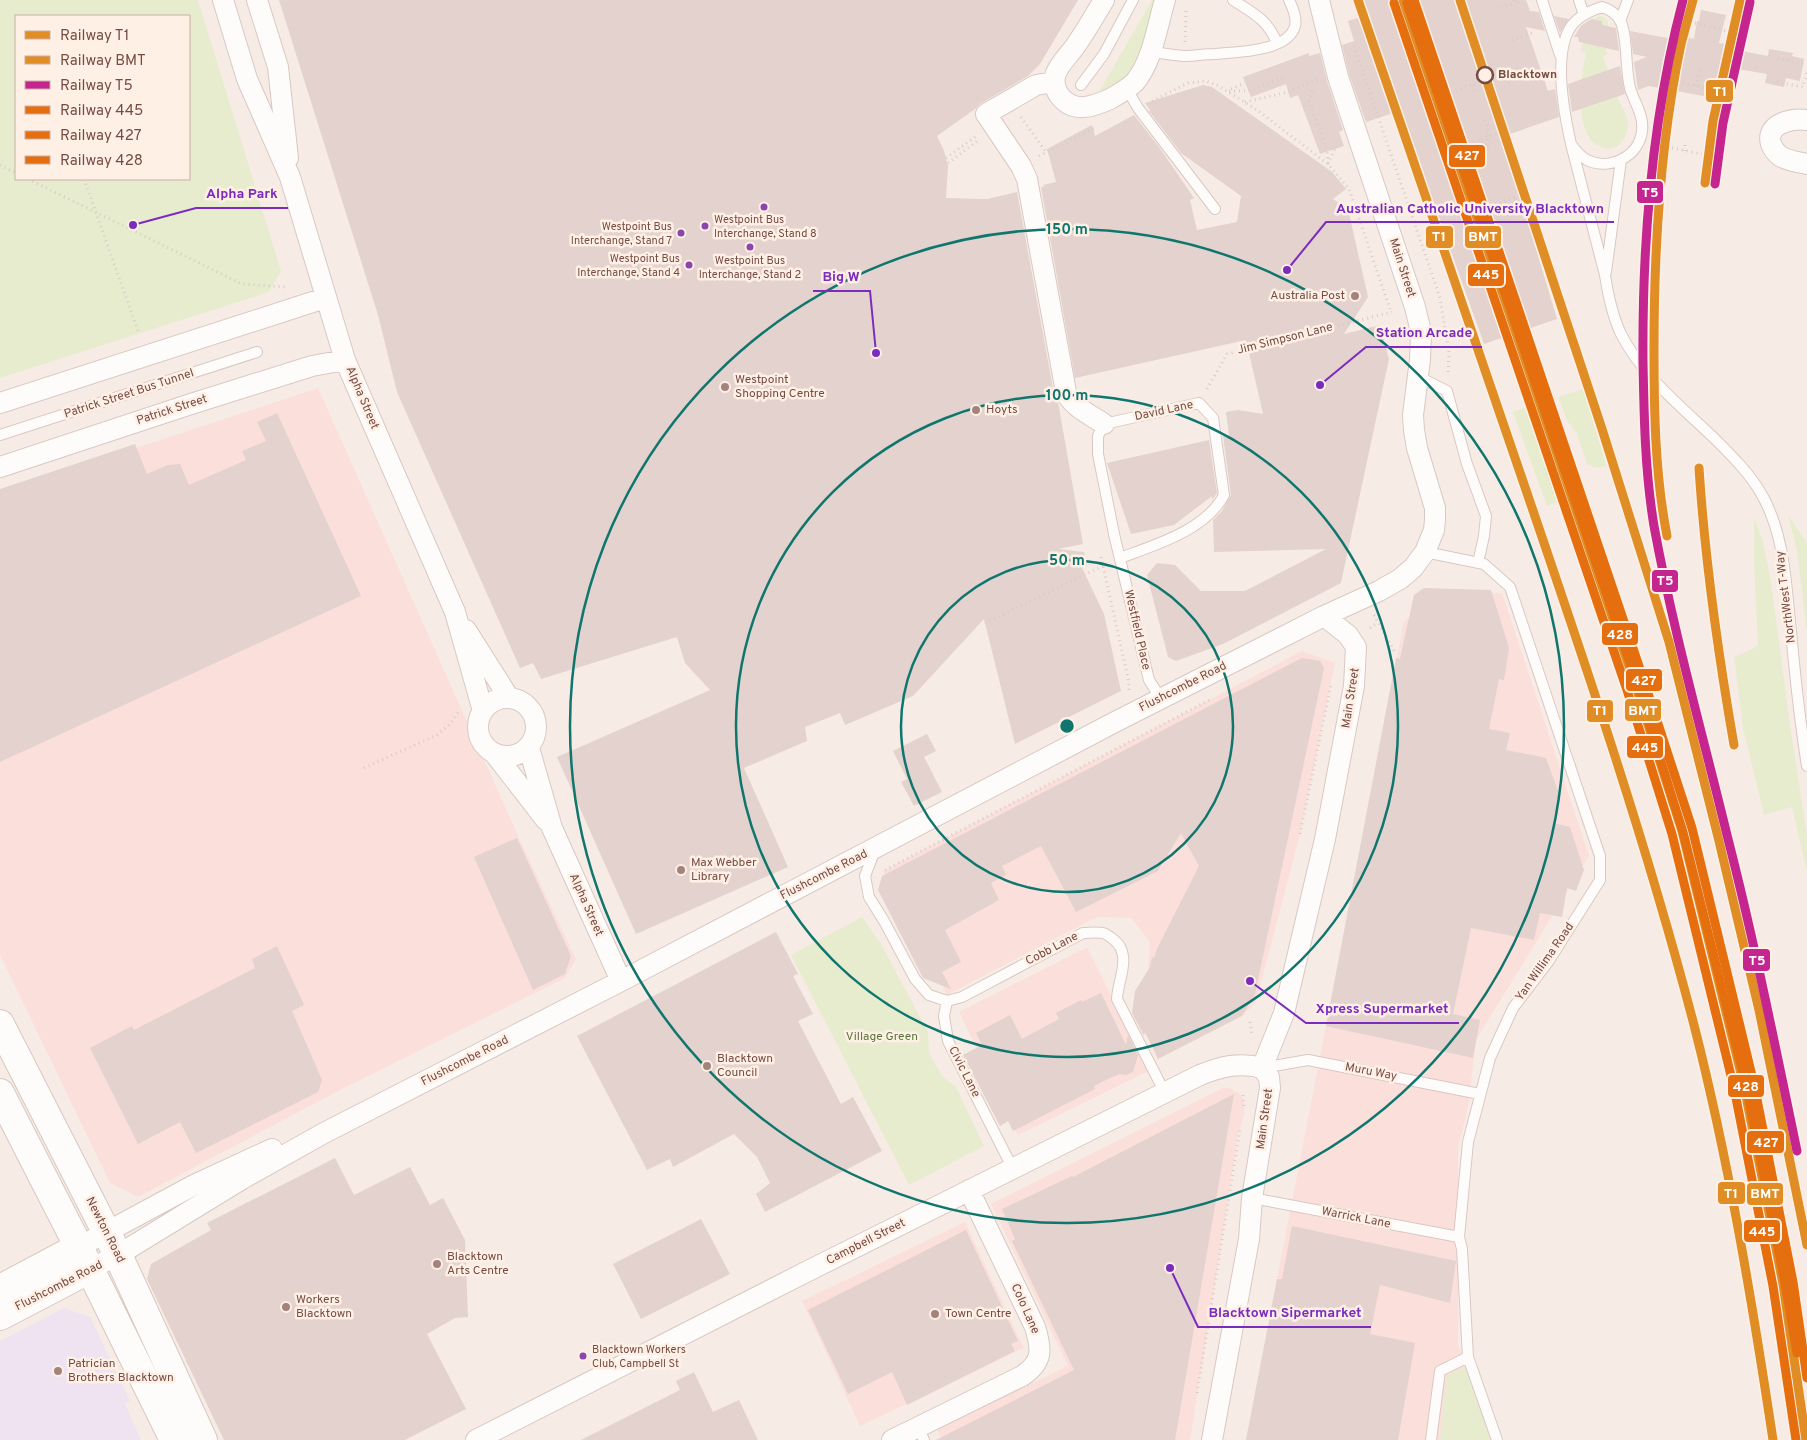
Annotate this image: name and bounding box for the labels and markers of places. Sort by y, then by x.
marker: Blacktown [1476,66,1494,84]
place label: Blacktown [1498,67,1557,83]
callout: Alpha Park [196,179,288,208]
callout: Australian Catholic University Blacktown [1326,193,1614,222]
unlabelled marker [759,202,769,212]
place label: Westpoint Bus Interchange, Stand 8 [714,213,817,241]
place label: Westpoint Bus Interchange, Stand 7 [571,220,672,248]
marker: Westpoint Bus Interchange, Stand 8 [700,221,710,231]
marker: Westpoint Bus Interchange, Stand 7 [676,228,686,238]
marker: Westpoint Bus Interchange, Stand 2 [745,242,755,252]
place label: Westpoint Bus Interchange, Stand 4 [577,252,680,280]
place label: Westpoint Bus Interchange, Stand 2 [699,254,801,282]
marker: Westpoint Bus Interchange, Stand 4 [684,260,694,270]
callout: Big W [813,262,870,291]
place label: Australia Post [1270,288,1345,304]
marker: Australia Post [1349,290,1361,302]
callout: Station Arcade [1366,318,1482,347]
place label: Westpoint Shopping Centre [735,372,825,402]
marker: Westpoint Shopping Centre [719,381,731,393]
place label: Hoyts [986,402,1018,418]
marker: Hoyts [970,404,982,416]
centre of rings [1058,717,1076,735]
place label: Max Webber Library [691,855,757,885]
marker: Max Webber Library [675,864,687,876]
callout: Xpress Supermarket [1306,994,1459,1023]
place label: Blacktown Council [717,1051,773,1081]
marker: Blacktown Council [701,1060,713,1072]
place label: Blacktown Arts Centre [447,1249,509,1279]
marker: Blacktown Arts Centre [431,1258,443,1270]
place label: Workers Blacktown [296,1292,352,1322]
callout: Blacktown Sipermarket [1198,1298,1371,1327]
marker: Workers Blacktown [280,1301,292,1313]
place label: Town Centre [945,1306,1012,1322]
marker: Town Centre [929,1308,941,1320]
place label: Blacktown Workers Club, Campbell St [592,1343,686,1371]
marker: Blacktown Workers Club, Campbell St [578,1351,588,1361]
place label: Patrician Brothers Blacktown [68,1356,174,1386]
marker: Patrician Brothers Blacktown [52,1365,64,1377]

